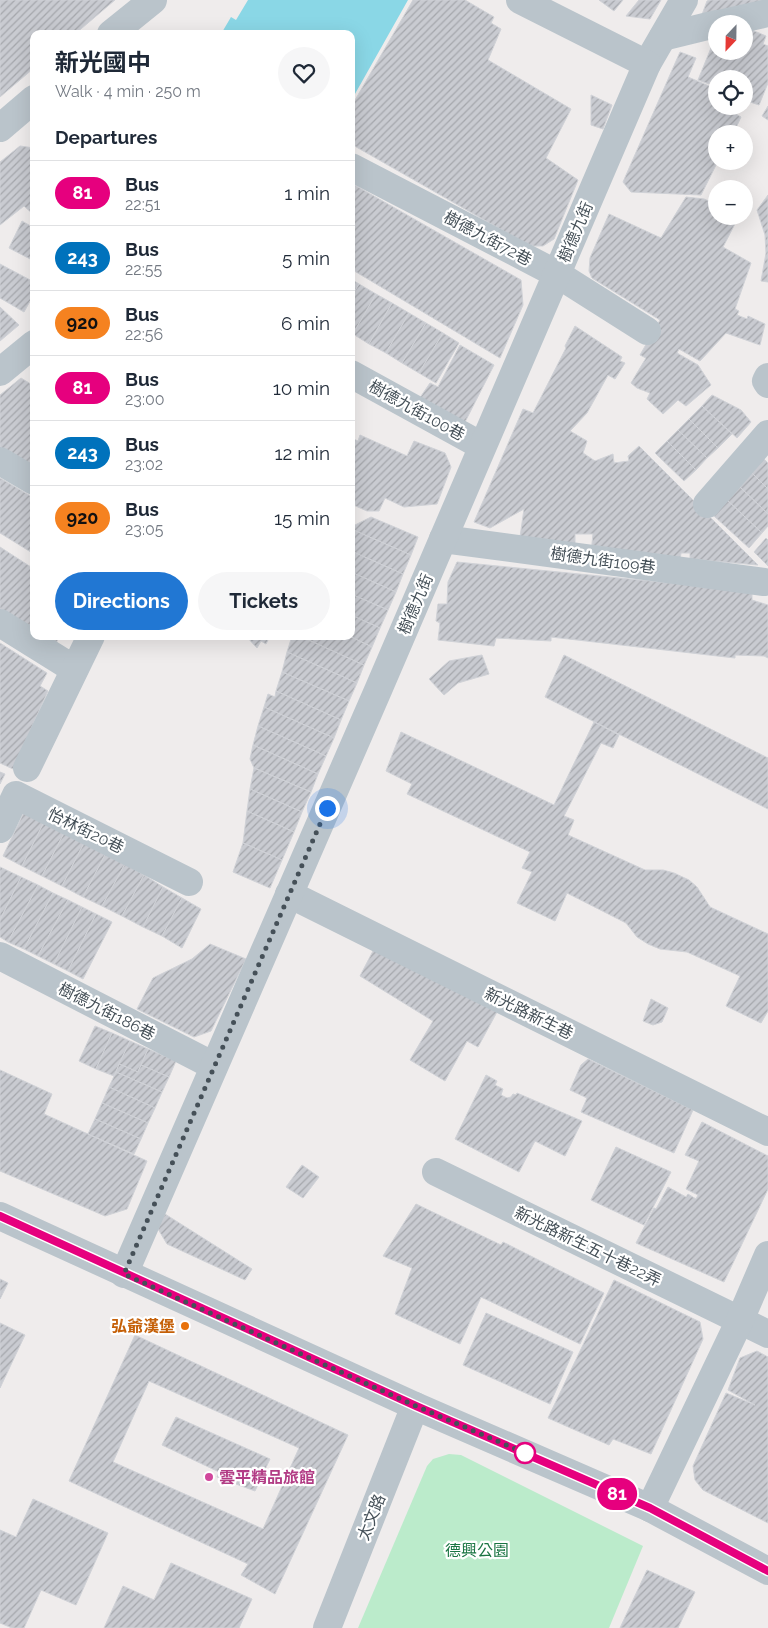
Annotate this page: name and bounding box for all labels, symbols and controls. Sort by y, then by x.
north arrow [708,15,752,60]
map controls [708,15,753,225]
button: heart [278,47,330,99]
text: 新光國中 [55,48,151,77]
button: locate [708,70,753,115]
text: Walk · 4 min · 250 m [55,82,201,101]
button: + [708,125,753,170]
text: Departures [55,126,157,148]
text: Bus [125,173,159,195]
button: − [708,180,753,225]
text: 81 [73,182,92,203]
text: 1 min [284,182,330,204]
text: 22:51 [125,195,160,214]
street label: 樹德九街 [554,199,597,265]
street label: 樹德九街72巷 [441,207,535,270]
text: Bus [125,238,159,260]
text: 243 [67,247,98,268]
text: 5 min [282,247,330,269]
text: 22:55 [125,260,162,279]
text: Bus [125,303,159,325]
text: 920 [67,312,98,333]
text: 6 min [281,312,330,334]
text: 22:56 [125,325,163,344]
text: Bus [125,368,159,390]
street label: 樹德九街100巷 [366,376,468,445]
text: 81 [73,377,92,398]
text: 10 min [273,377,330,399]
text: 23:00 [125,390,164,409]
text: Bus [125,433,159,455]
text: 243 [67,442,98,463]
text: 12 min [274,442,330,464]
text: 23:02 [125,455,163,474]
text: Bus [125,498,159,520]
text: 920 [67,507,98,528]
text: 15 min [274,507,330,529]
text: 23:05 [125,520,163,539]
street label: 樹德九街109巷 [549,544,657,577]
street label: 樹德九街 [394,571,437,637]
button: Directions [55,572,188,630]
button: Tickets [198,572,330,630]
your location [315,796,340,821]
street label: 怡林街20巷 [45,804,127,857]
street label: 樹德九街186巷 [55,979,158,1044]
street label: 新光路新生巷 [481,984,576,1043]
street label: 新光路新生五十巷22弄 [511,1203,664,1290]
place label: 弘爺漢堡 [111,1317,175,1336]
marker: 弘爺漢堡 [179,1320,191,1332]
unlabelled marker [514,1442,536,1464]
place label: 雲平精品旅館 [219,1468,315,1487]
marker: 雲平精品旅館 [203,1471,215,1483]
line badge: 81 [594,1478,640,1510]
text: 81 [607,1483,627,1504]
street label: 太文路 [354,1491,389,1543]
park label: 德興公園 [445,1541,509,1560]

